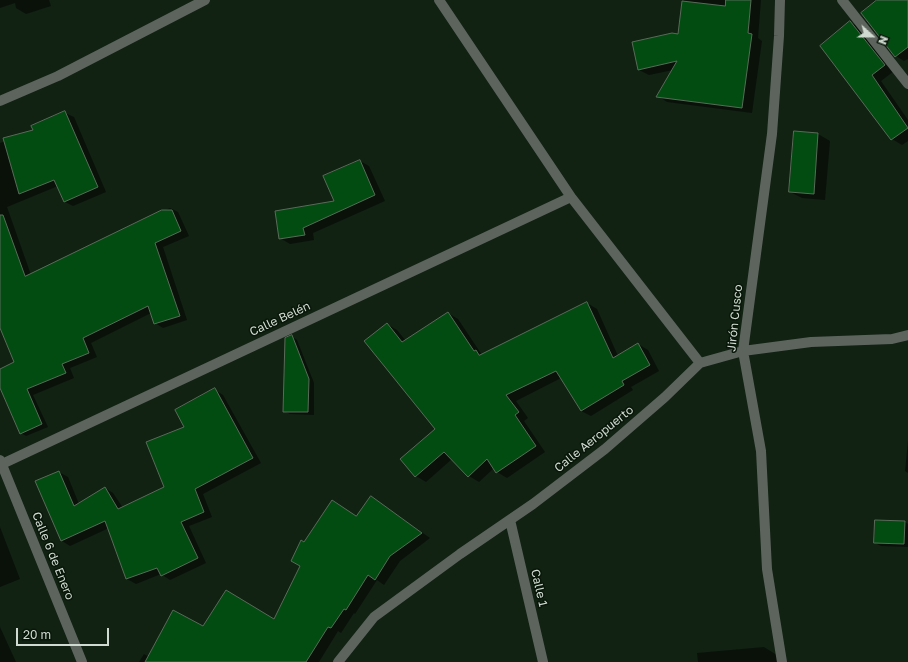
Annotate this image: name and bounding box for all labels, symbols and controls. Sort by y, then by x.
north arrow [852,16,892,56]
text: N [876,34,891,47]
street label: Jirón Cusco [724,284,746,352]
street label: Calle Belén [247,299,313,339]
street label: Calle Aeropuerto [552,403,636,475]
street label: Calle 6 de Enero [29,510,77,602]
street label: Calle 1 [528,568,550,608]
scale bar [18,620,111,646]
text: 20 m [23,627,51,642]

